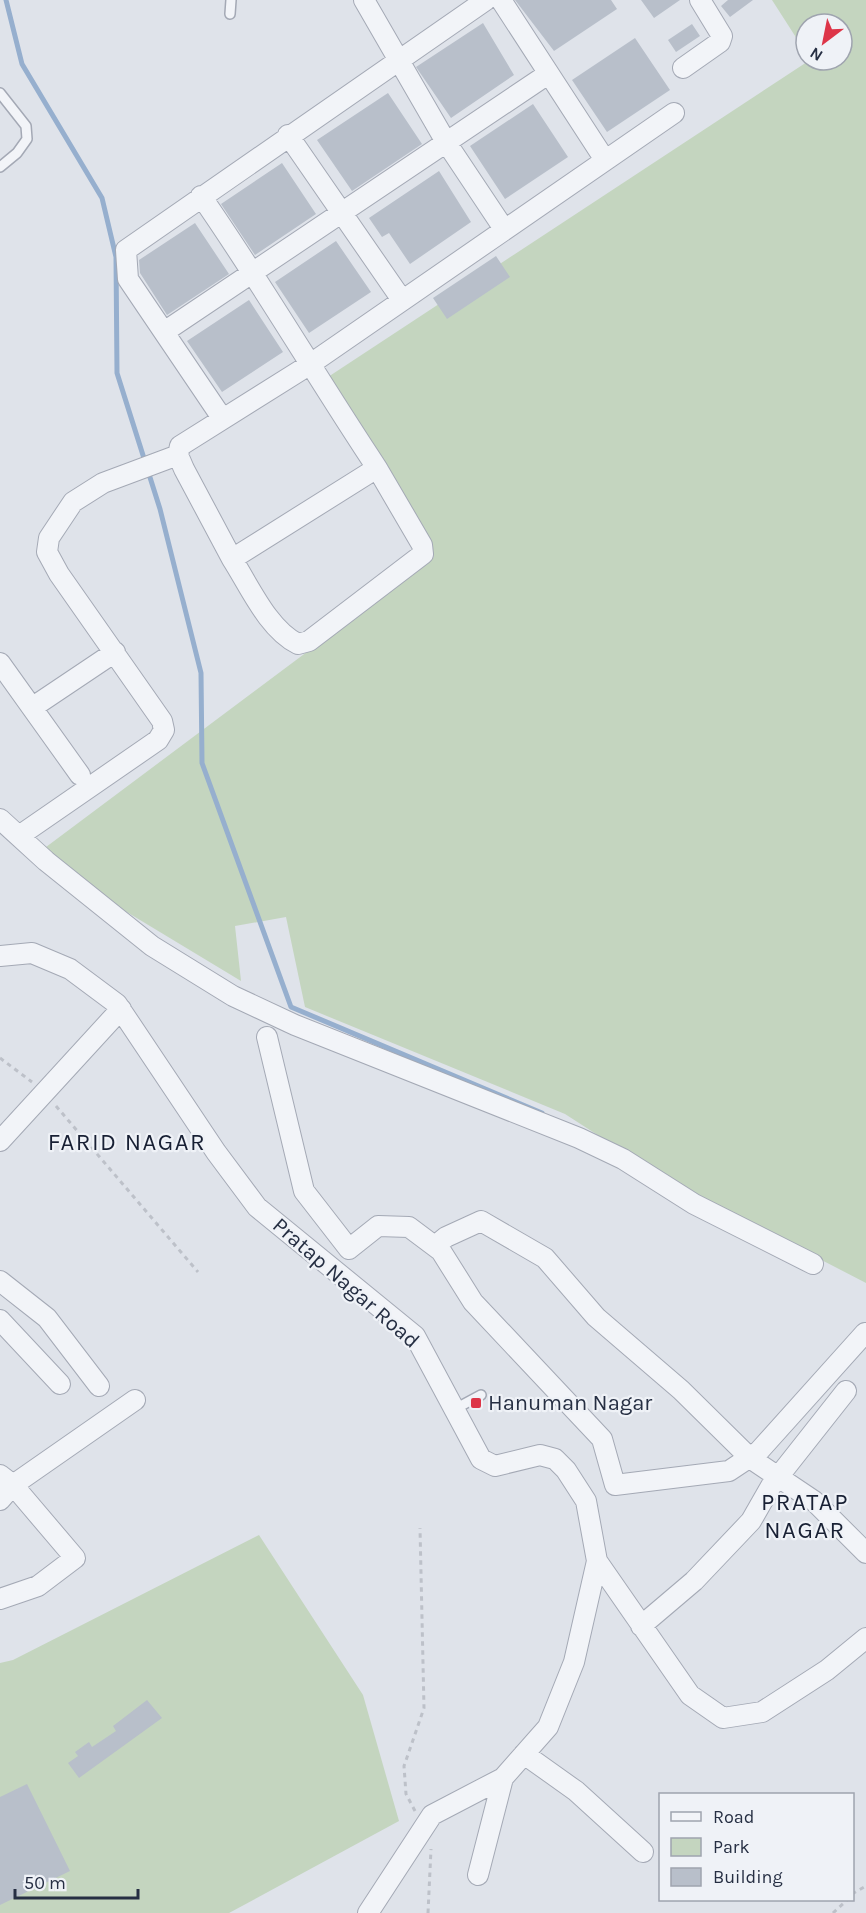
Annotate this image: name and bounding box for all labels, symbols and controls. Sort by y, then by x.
north arrow [794,12,854,72]
text: N [806,43,826,65]
district label: FARID NAGAR [48,1128,206,1156]
street label: Pratap Nagar Road [267,1212,425,1354]
place label: Hanuman Nagar [488,1390,652,1416]
marker: Hanuman Nagar [469,1396,483,1410]
district label: PRATAP NAGAR [761,1488,849,1544]
legend [659,1793,854,1901]
text: Road [713,1806,754,1828]
text: Park [713,1836,750,1858]
scale bar [15,1862,138,1900]
text: Building [713,1866,783,1888]
text: 50 m [24,1872,66,1894]

